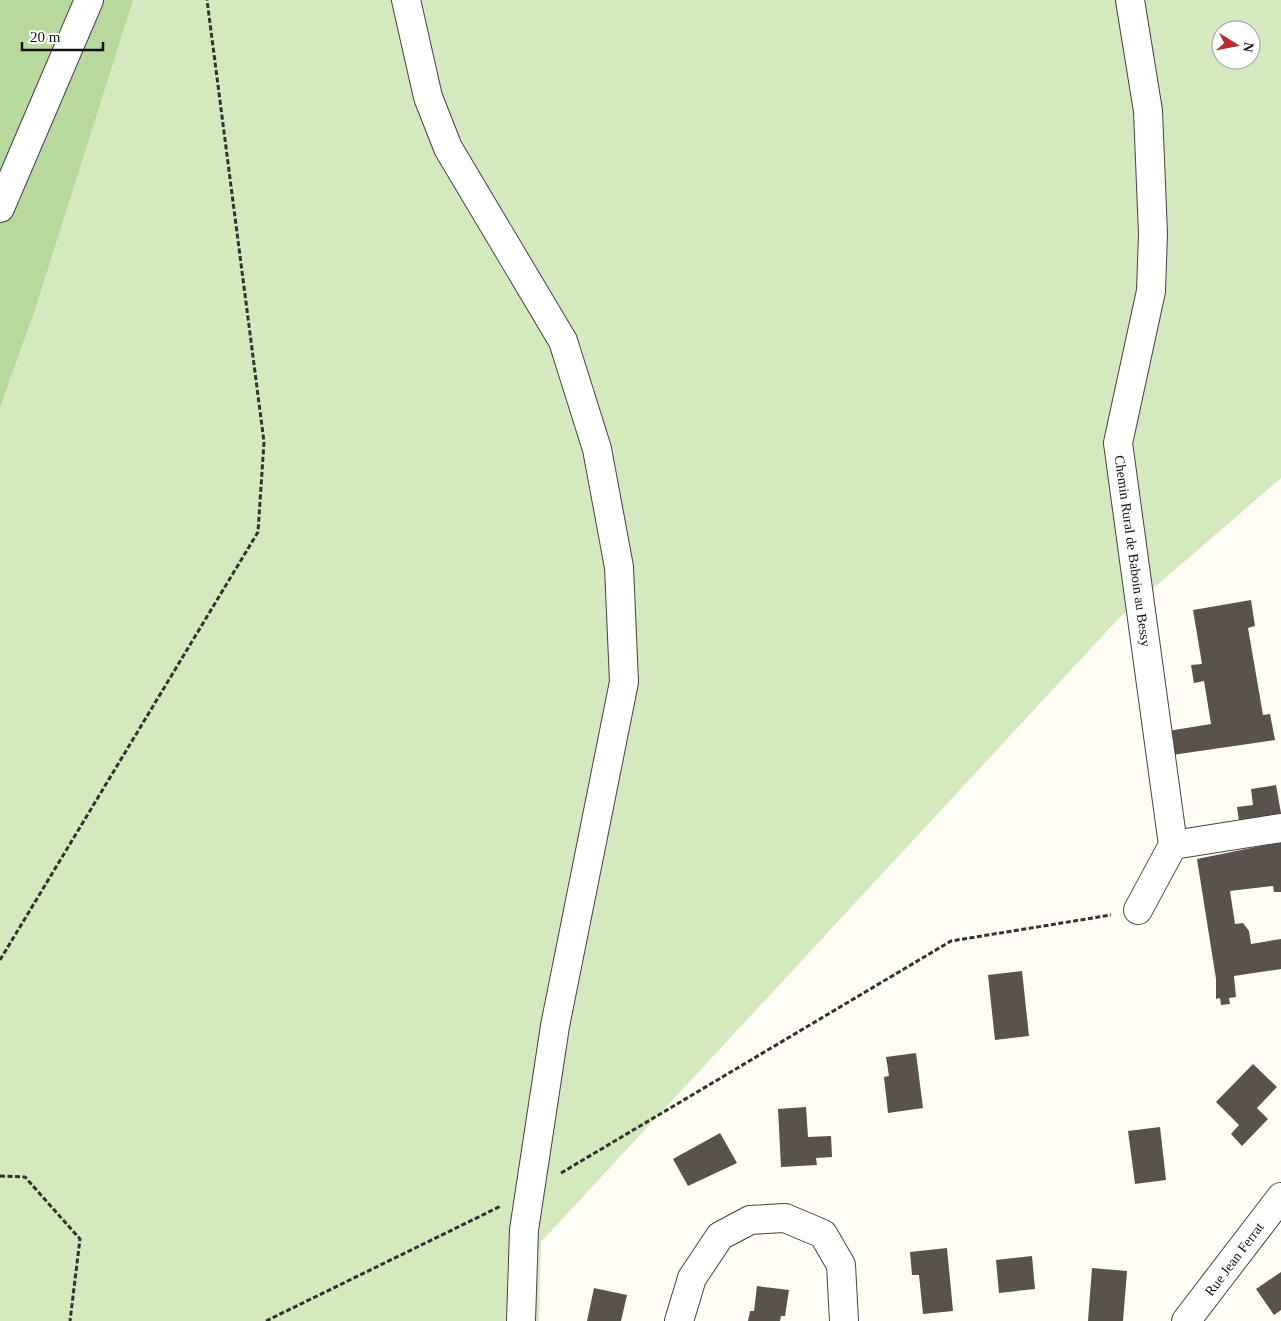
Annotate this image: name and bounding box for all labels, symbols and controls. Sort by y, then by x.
scale bar [22,20,104,52]
north arrow [1211,20,1261,70]
text: 20 m [30,29,61,45]
text: N [1240,41,1257,53]
street label: Chemin Rural de Baboin au Bessy [1112,454,1153,648]
street label: Rue Jean Ferrat [1202,1220,1267,1299]

